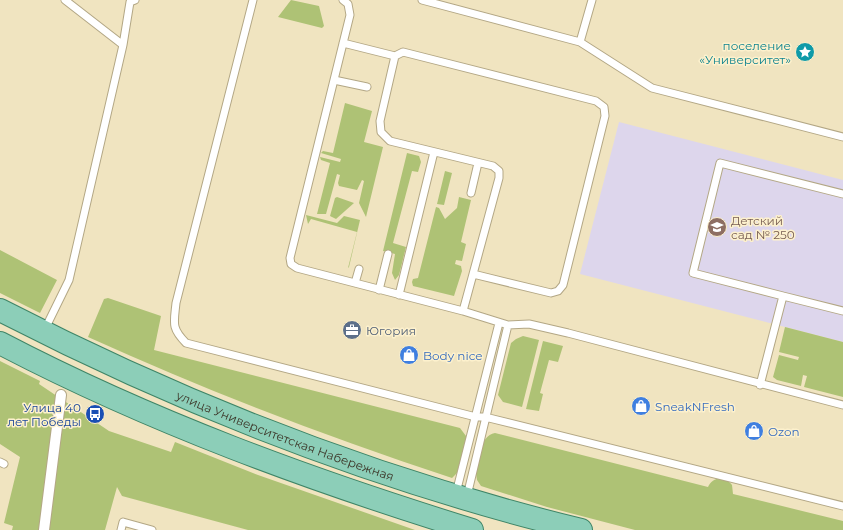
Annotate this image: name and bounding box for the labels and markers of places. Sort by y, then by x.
place label: поселение «Университет» [699,38,791,67]
place icon: поселение «Университет» [794,41,816,63]
place label: Детский сад № 250 [731,213,795,242]
school or university icon: Детский сад № 250 [706,216,728,238]
office icon: Югория [341,319,363,341]
place label: Югория [366,323,416,338]
shop icon: Body nice [398,344,420,366]
place label: Body nice [423,348,483,363]
shop icon: SneakNFresh [630,395,652,417]
place label: SneakNFresh [655,399,735,414]
place label: Улица 40 лет Победы [7,400,81,429]
bus stop icon: Улица 40 лет Победы [84,403,106,425]
shop icon: Ozon [743,420,765,442]
place label: Ozon [768,424,800,439]

